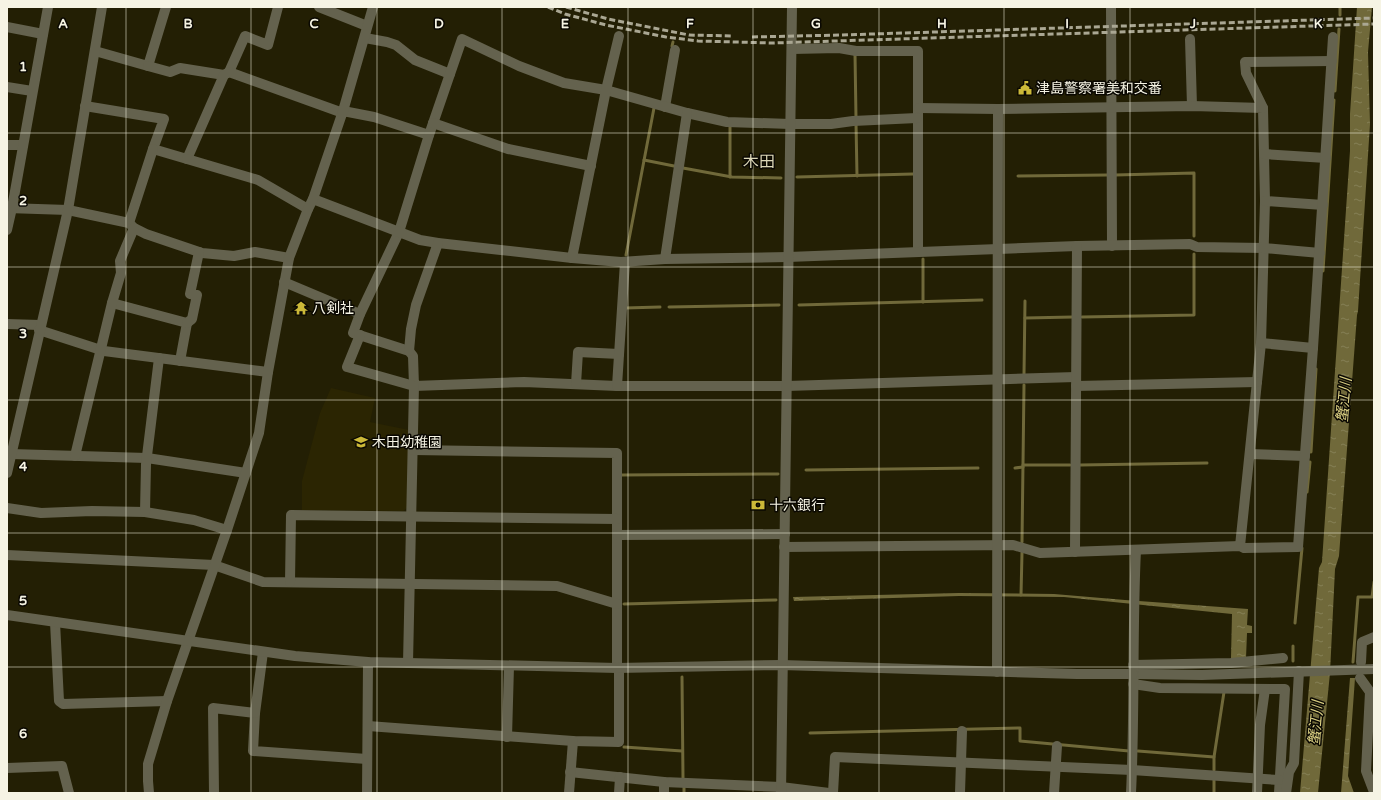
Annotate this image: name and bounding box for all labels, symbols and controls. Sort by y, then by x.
text: A [58,16,68,32]
text: B [183,16,193,32]
text: C [309,16,319,32]
text: D [434,16,444,32]
text: E [561,16,569,32]
text: F [686,16,694,32]
text: G [811,16,821,32]
text: H [937,16,947,32]
text: I [1065,16,1069,32]
text: J [1189,16,1196,32]
text: K [1314,16,1323,32]
text: 1 [19,59,27,75]
public building icon: 津島警察署美和交番 [1017,80,1033,96]
place label: 津島警察署美和交番 [1036,80,1162,97]
district label: 木田 [743,152,775,172]
text: 2 [19,193,27,209]
temple icon: 八剣社 [293,300,309,316]
place label: 八剣社 [312,300,354,317]
text: 3 [19,326,27,342]
water label: 蟹江川 [1333,375,1355,423]
school or university icon: 木田幼稚園 [353,434,369,450]
place label: 木田幼稚園 [372,434,442,451]
text: 4 [19,459,28,475]
bank icon: 十六銀行 [750,497,766,513]
place label: 十六銀行 [769,497,825,514]
text: 5 [19,593,27,609]
water label: 蟹江川 [1305,698,1327,746]
text: 6 [19,726,27,742]

